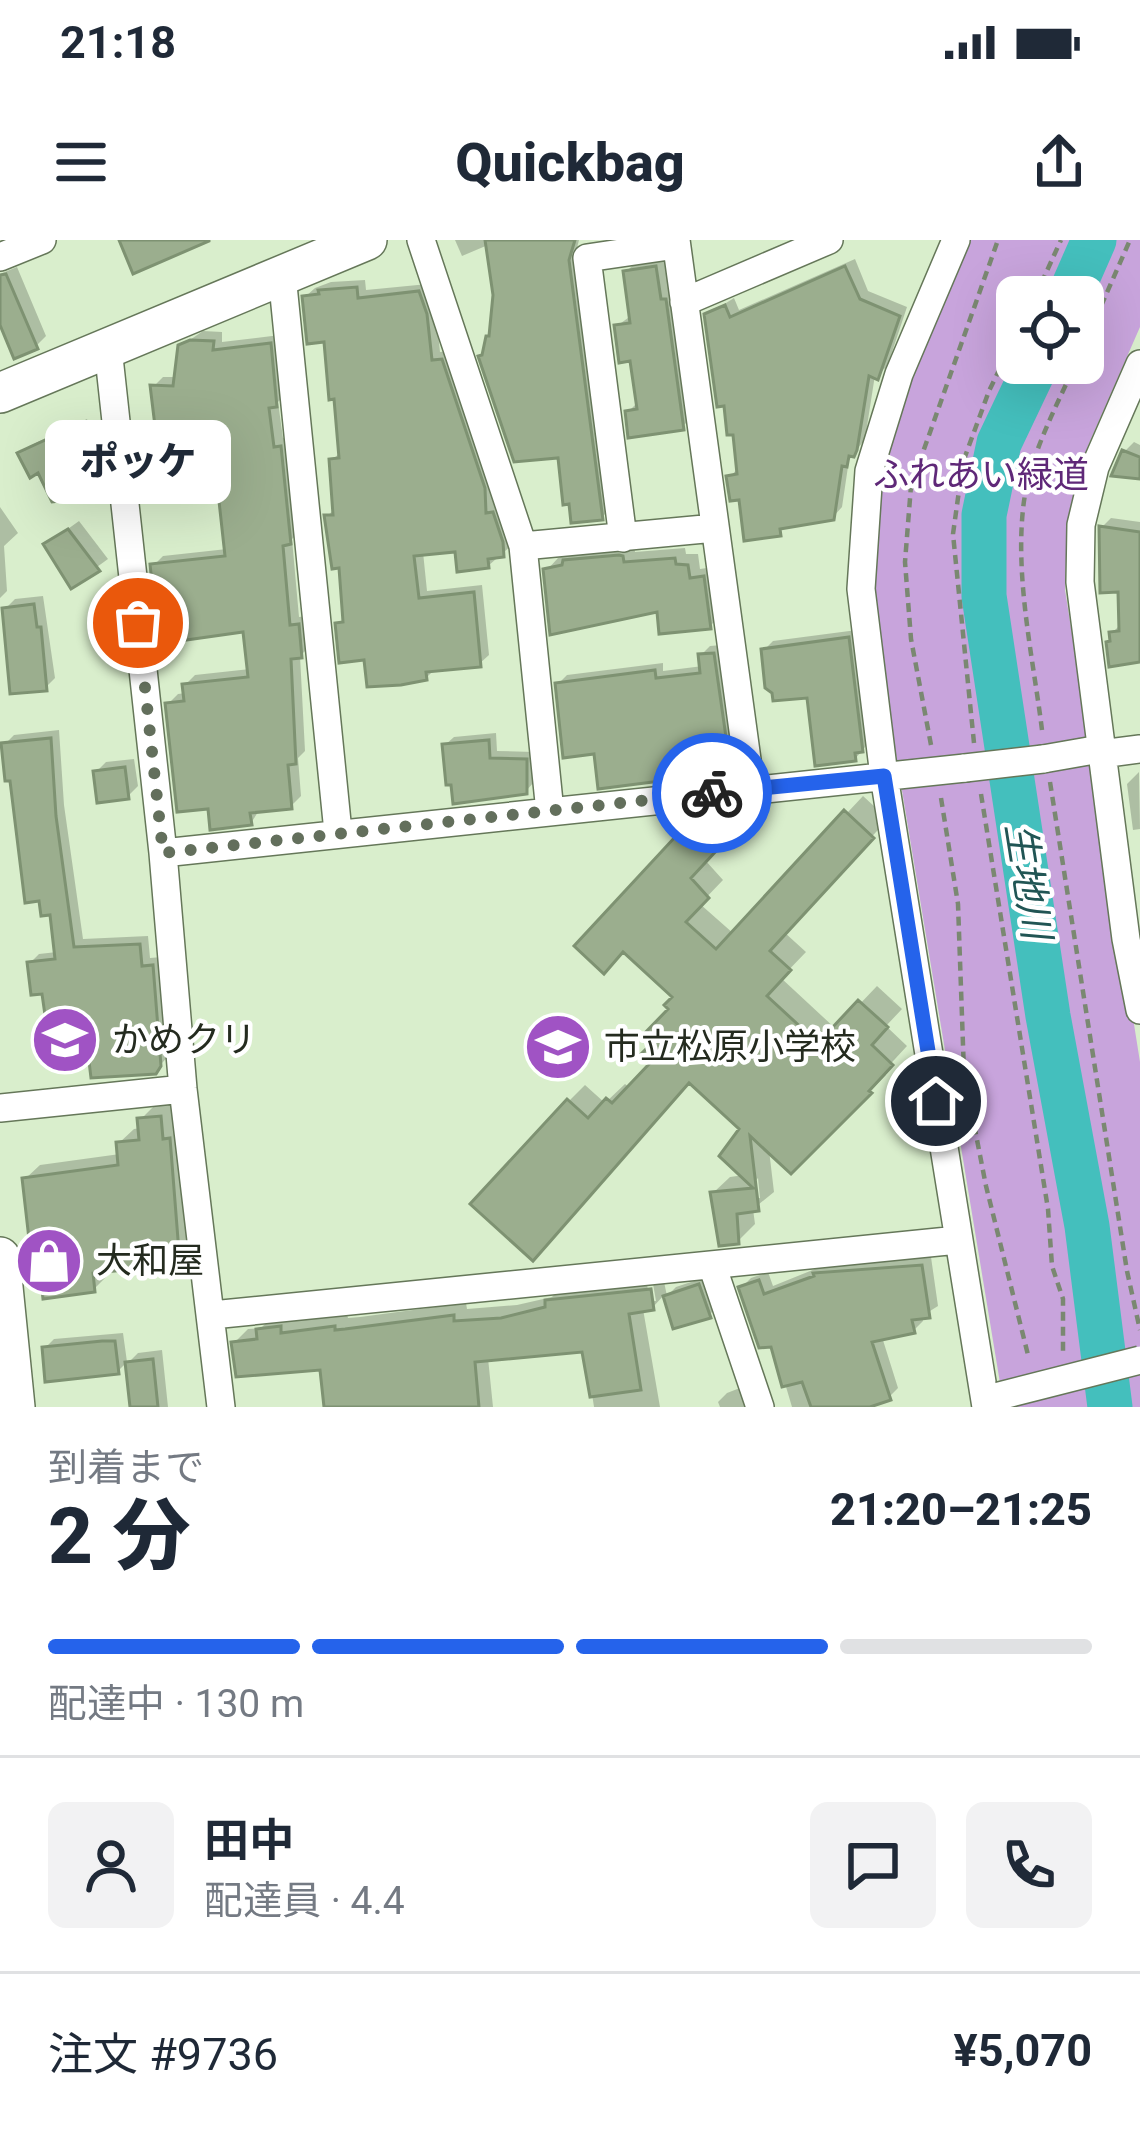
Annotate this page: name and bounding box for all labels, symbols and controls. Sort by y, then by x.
text: 21:18 [60,16,176,69]
icon: menu [48,129,114,195]
icon: share [1026,129,1092,195]
text: Quickbag [455,131,685,194]
map controls [996,276,1104,384]
button: locate [996,276,1104,384]
callout: ポッケ [45,419,231,503]
text: ポッケ [79,439,197,485]
park label: ふれあい緑道 [873,454,1089,496]
pin [87,572,189,674]
icon: bag [105,590,171,656]
courier [652,733,772,853]
icon: bike [679,760,745,826]
water label: 生地川 [996,820,1060,946]
school or university icon: かめクリ [30,1005,100,1075]
school or university icon: 市立松原小学校 [523,1012,593,1082]
place label: かめクリ [112,1019,256,1061]
place label: 市立松原小学校 [604,1026,856,1068]
pin [885,1050,987,1152]
icon: home [903,1068,969,1134]
shop icon: 大和屋 [14,1226,84,1296]
place label: 大和屋 [96,1240,204,1282]
text: 到着まで [48,1445,204,1491]
text: 21:20–21:25 [830,1483,1092,1536]
text: 2 分 [48,1491,190,1582]
text: 配達中 · 130 m [48,1681,304,1727]
button: person [48,1802,174,1928]
button: chat [810,1802,936,1928]
button: phone [966,1802,1092,1928]
text: 田中 [204,1814,294,1867]
text: 配達員 · 4.4 [204,1878,405,1924]
text: ¥5,070 [954,2024,1092,2077]
text: 注文 #9736 [48,2028,278,2081]

